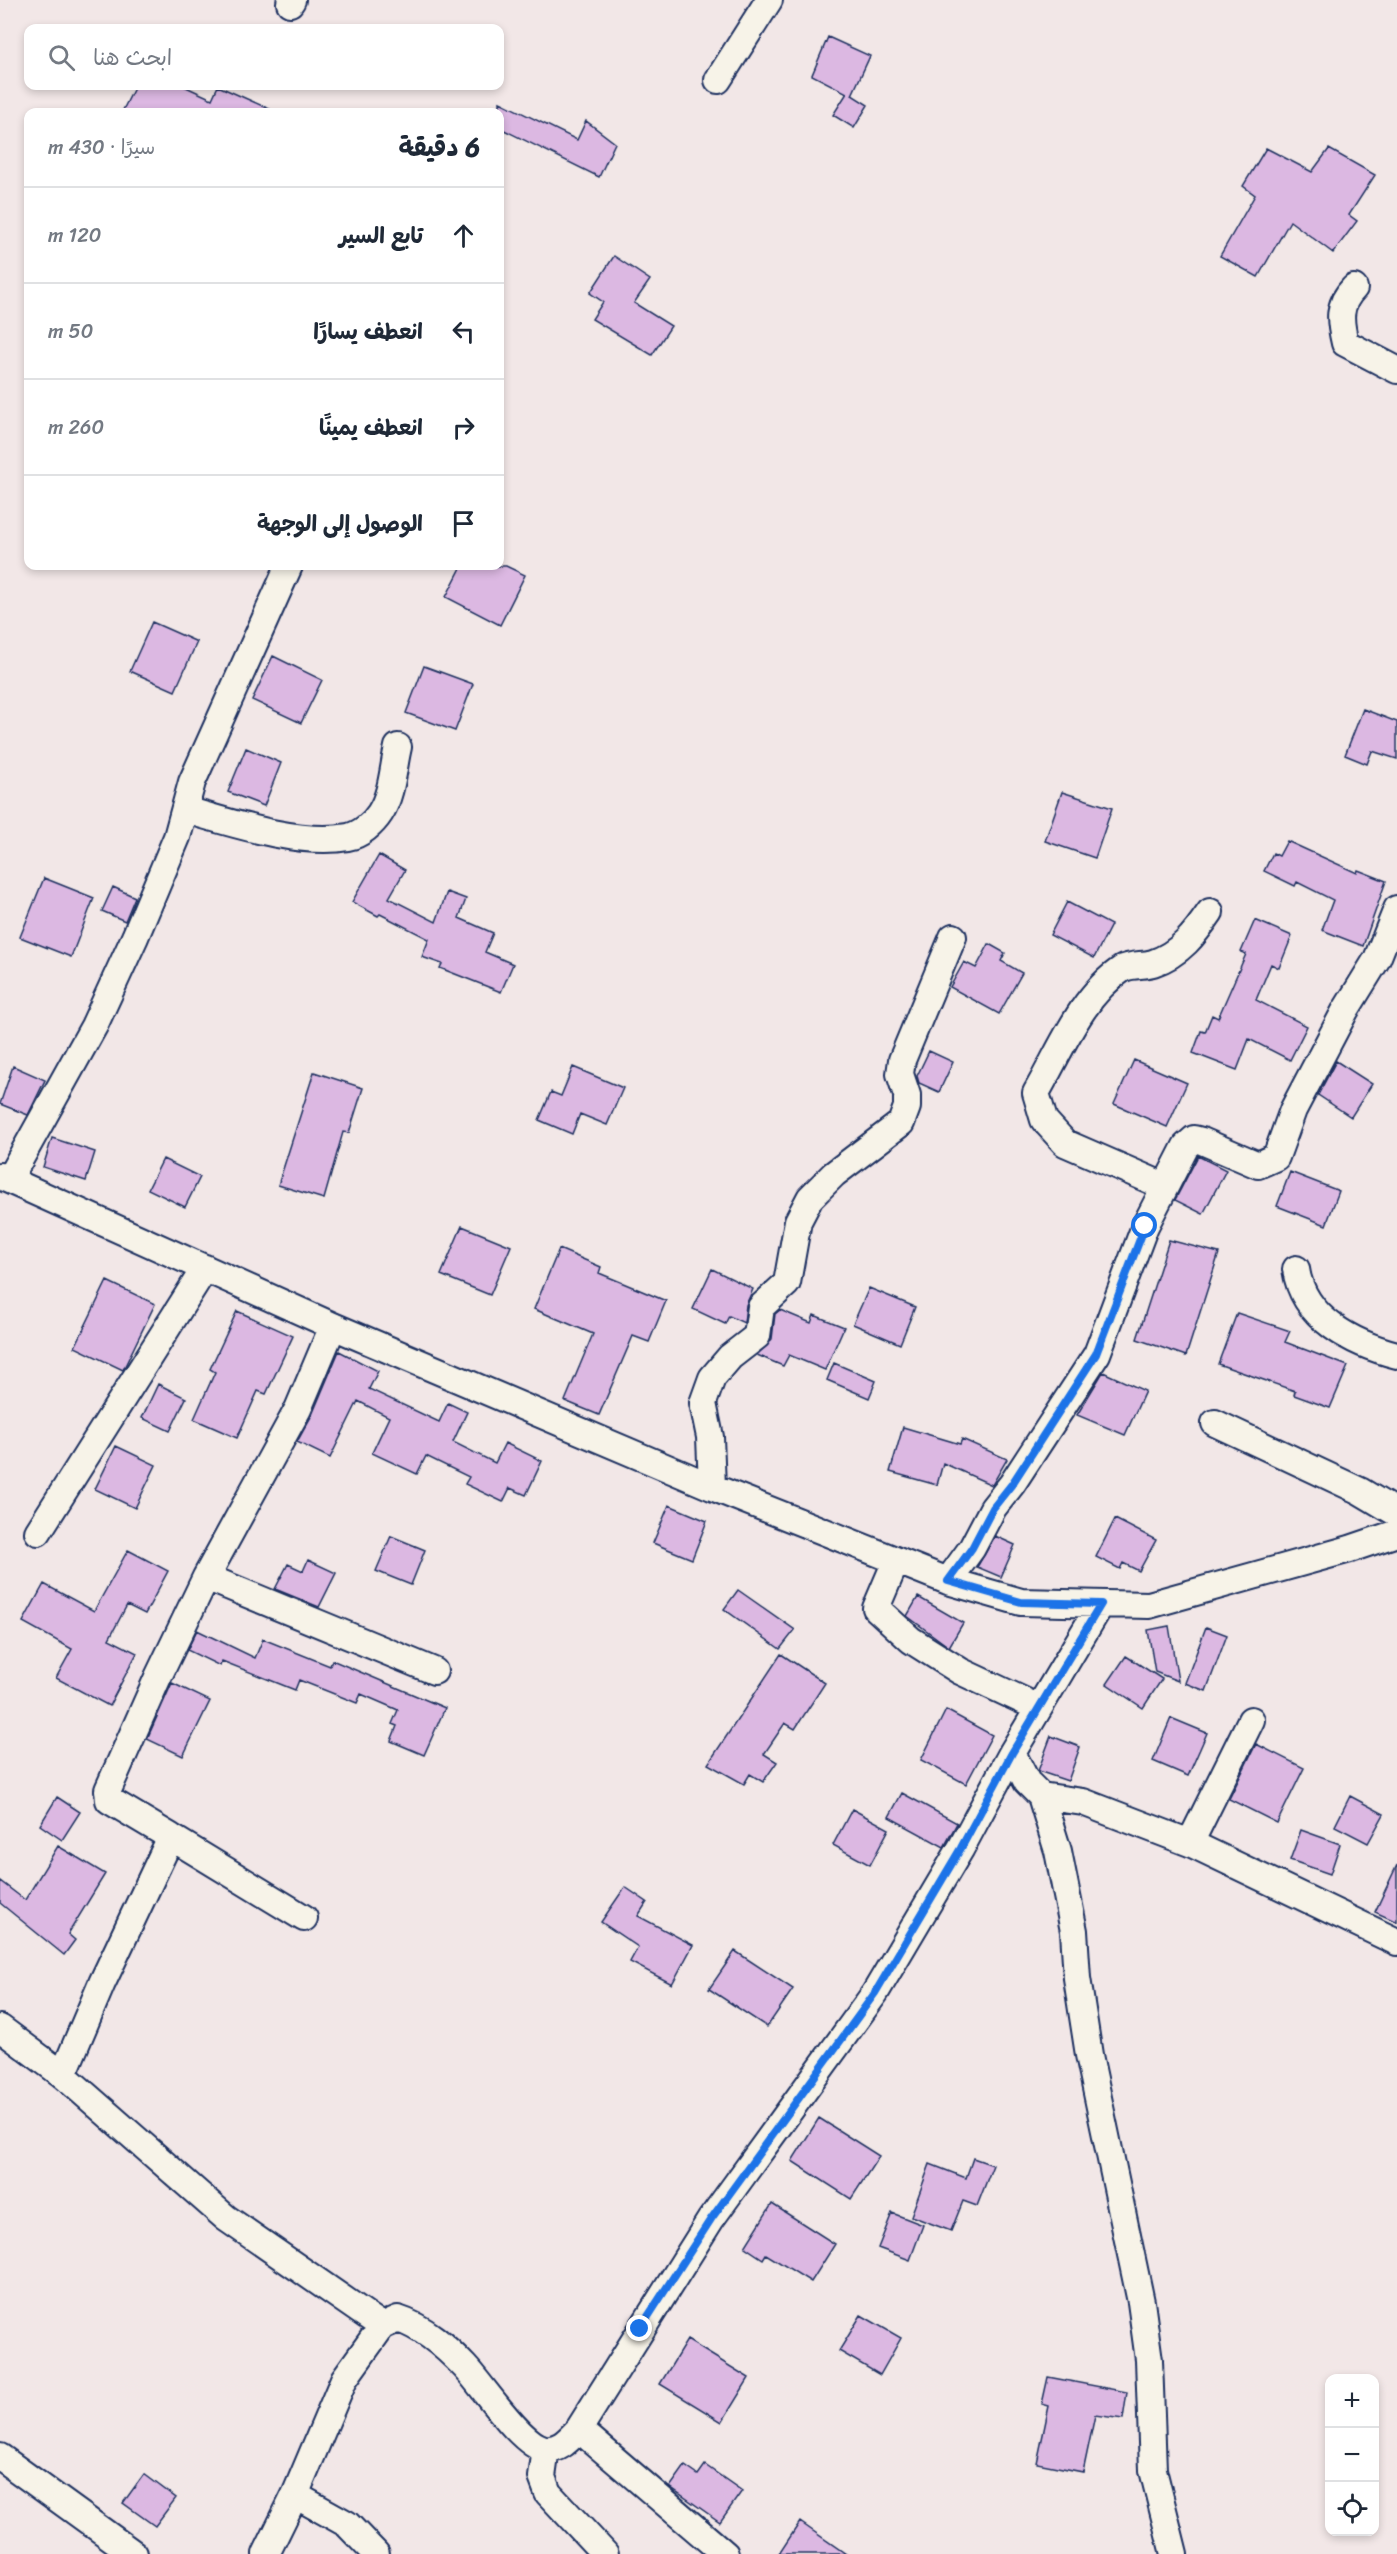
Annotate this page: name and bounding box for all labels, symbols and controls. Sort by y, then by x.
search box [24,24,504,90]
text: ابحث هنا [93,38,172,77]
icon: search [45,41,78,74]
text: 6 دقيقة [398,124,480,170]
text: سيرًا · 430 m [48,130,155,165]
text: تابع السير [339,216,423,255]
text: 120 m [48,218,101,253]
icon: ahead [447,219,480,252]
text: انعطف يسارًا [313,312,423,351]
text: 50 m [48,314,93,349]
icon: left [447,315,480,348]
text: انعطف يمينًا [319,408,423,447]
text: 260 m [48,410,104,445]
icon: right [447,411,480,444]
text: الوصول إلى الوجهة [257,504,423,543]
icon: arrive [447,507,480,540]
route start [1131,1212,1157,1238]
route end [626,2315,652,2341]
map controls [1325,2374,1379,2536]
button: + [1325,2374,1379,2428]
button: − [1325,2428,1379,2482]
button: locate [1325,2482,1379,2536]

